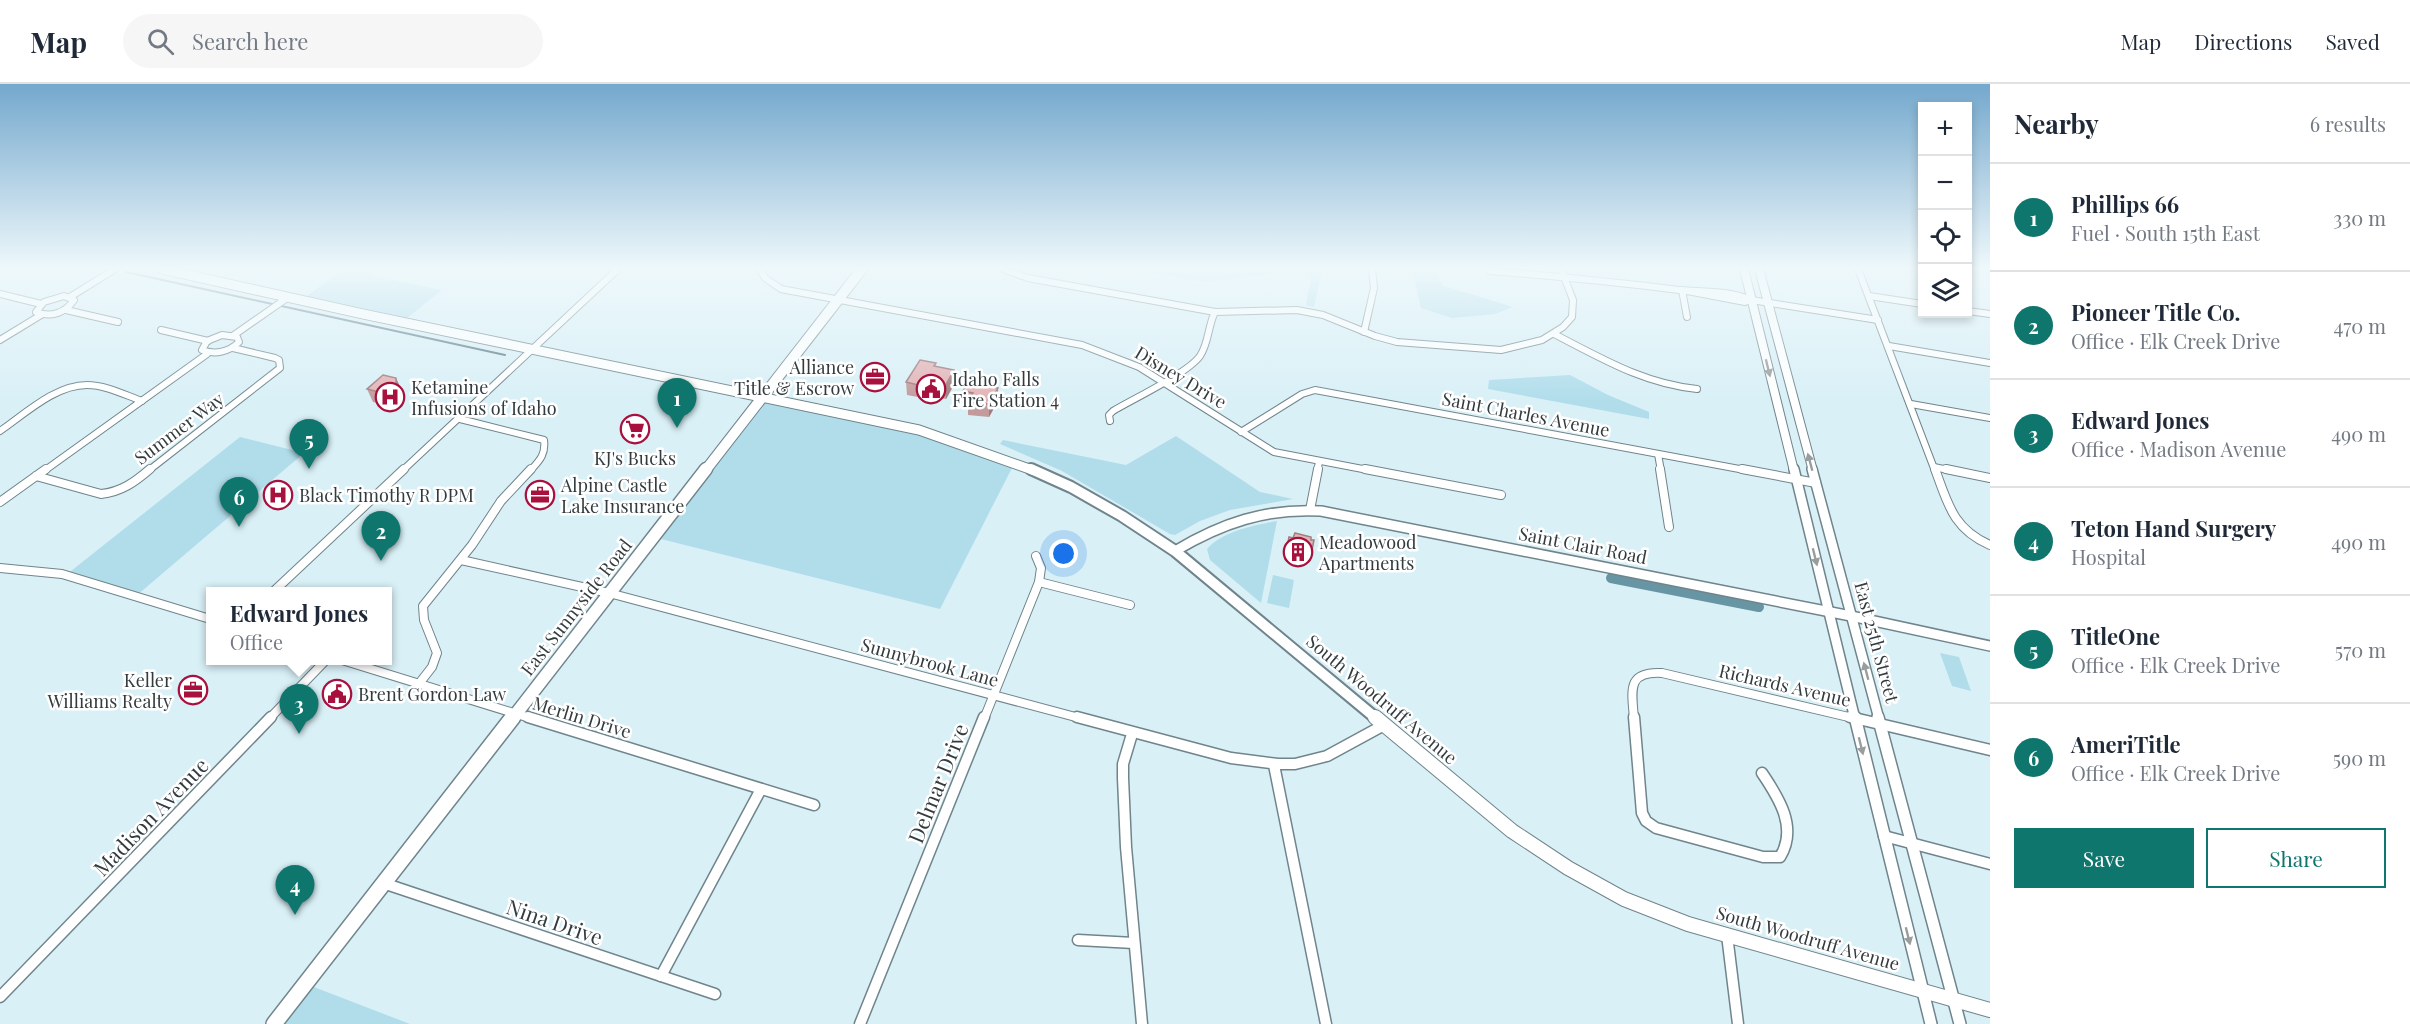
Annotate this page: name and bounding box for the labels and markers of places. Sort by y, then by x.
place label: Alliance Title & Escrow [734,355,854,400]
office icon: Alliance Title & Escrow [859,361,891,393]
place label: Idaho Falls Fire Station 4 [952,367,1059,412]
public building icon: Idaho Falls Fire Station 4 [915,373,947,405]
place label: Ketamine Infusions of Idaho [411,375,557,420]
pin: 1 [658,378,696,428]
hospital icon: Ketamine Infusions of Idaho [374,381,406,413]
supermarket icon: KJ's Bucks [619,413,651,445]
pin: 5 [290,420,328,469]
place label: KJ's Bucks [594,446,676,470]
place label: Alpine Castle Lake Insurance [560,473,684,518]
pin: 6 [220,478,258,527]
hospital icon: Black Timothy R DPM [262,479,294,511]
office icon: Alpine Castle Lake Insurance [524,479,556,511]
place label: Black Timothy R DPM [299,483,474,507]
pin: 2 [362,512,400,561]
place label: Meadowood Apartments [1318,530,1417,575]
building icon: Meadowood Apartments [1282,536,1314,568]
place label: Keller Williams Realty [46,668,172,713]
office icon: Keller Williams Realty [177,674,209,706]
public building icon: Brent Gordon Law [321,678,353,710]
place label: Brent Gordon Law [358,682,506,706]
pin: 3 [280,684,318,734]
pin: 4 [276,866,314,915]

